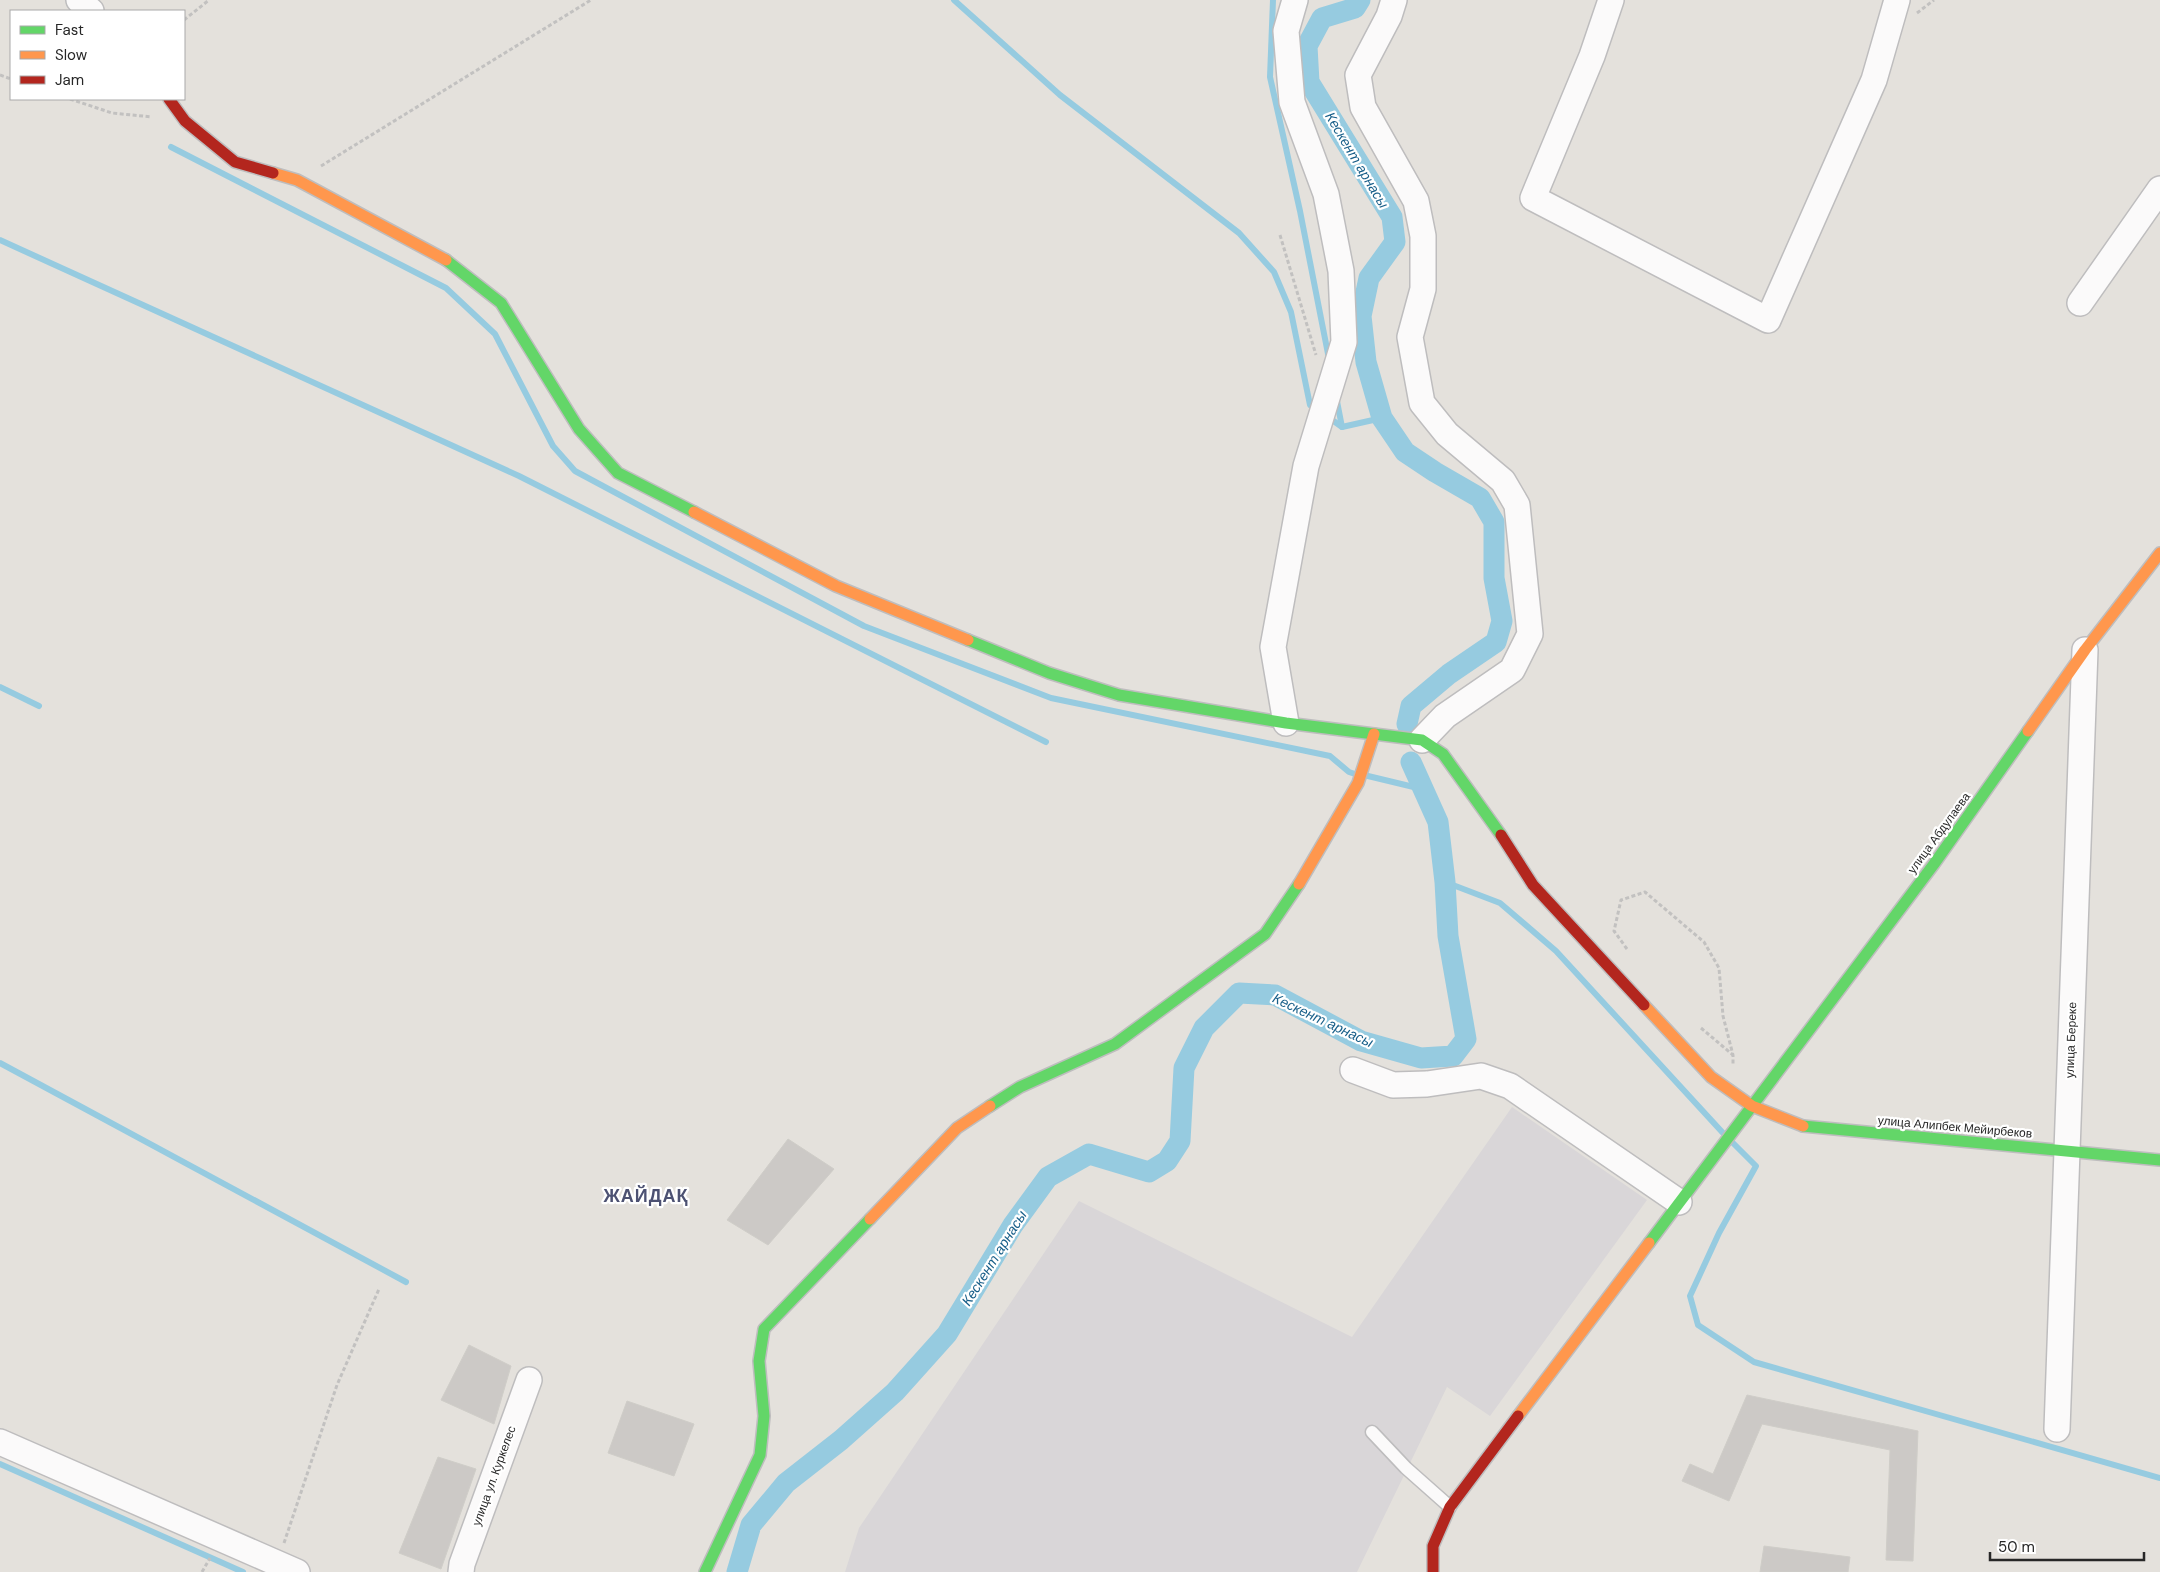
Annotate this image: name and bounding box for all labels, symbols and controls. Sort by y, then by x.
legend [10,10,185,100]
text: Fast [55,20,84,40]
text: Slow [55,45,88,65]
text: Jam [55,70,84,90]
water label: Кескент арнасы [1321,109,1393,212]
street label: улица Абдулаева [1904,789,1974,877]
water label: Кескент арнасы [1270,989,1377,1051]
street label: улица Береке [2062,1001,2080,1078]
street label: улица Алипбек Мейирбеков [1877,1112,2033,1142]
district label: ЖАЙДАҚ [602,1184,689,1208]
water label: Кескент арнасы [957,1206,1031,1309]
street label: улица ул. Куркелес [468,1424,520,1528]
scale bar [1990,1530,2144,1562]
text: 50 m [1998,1537,2035,1557]

